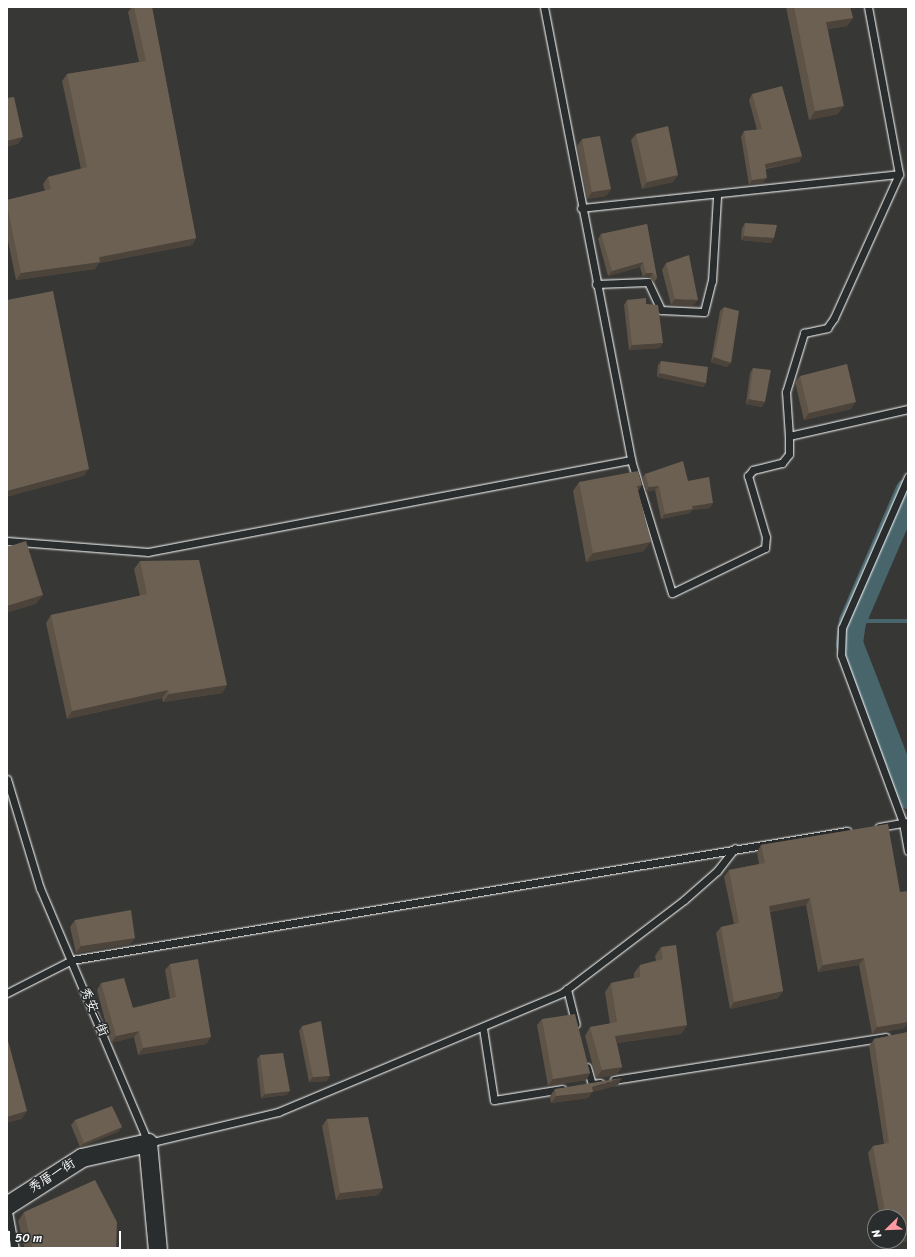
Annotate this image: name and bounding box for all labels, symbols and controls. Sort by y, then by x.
street label: 秀安一街 [77,985,111,1039]
street label: 秀厝一街 [26,1156,78,1196]
north arrow [867,1209,907,1249]
scale bar [10,1223,123,1249]
text: N [866,1226,887,1241]
text: 50 m [15,1227,42,1249]

